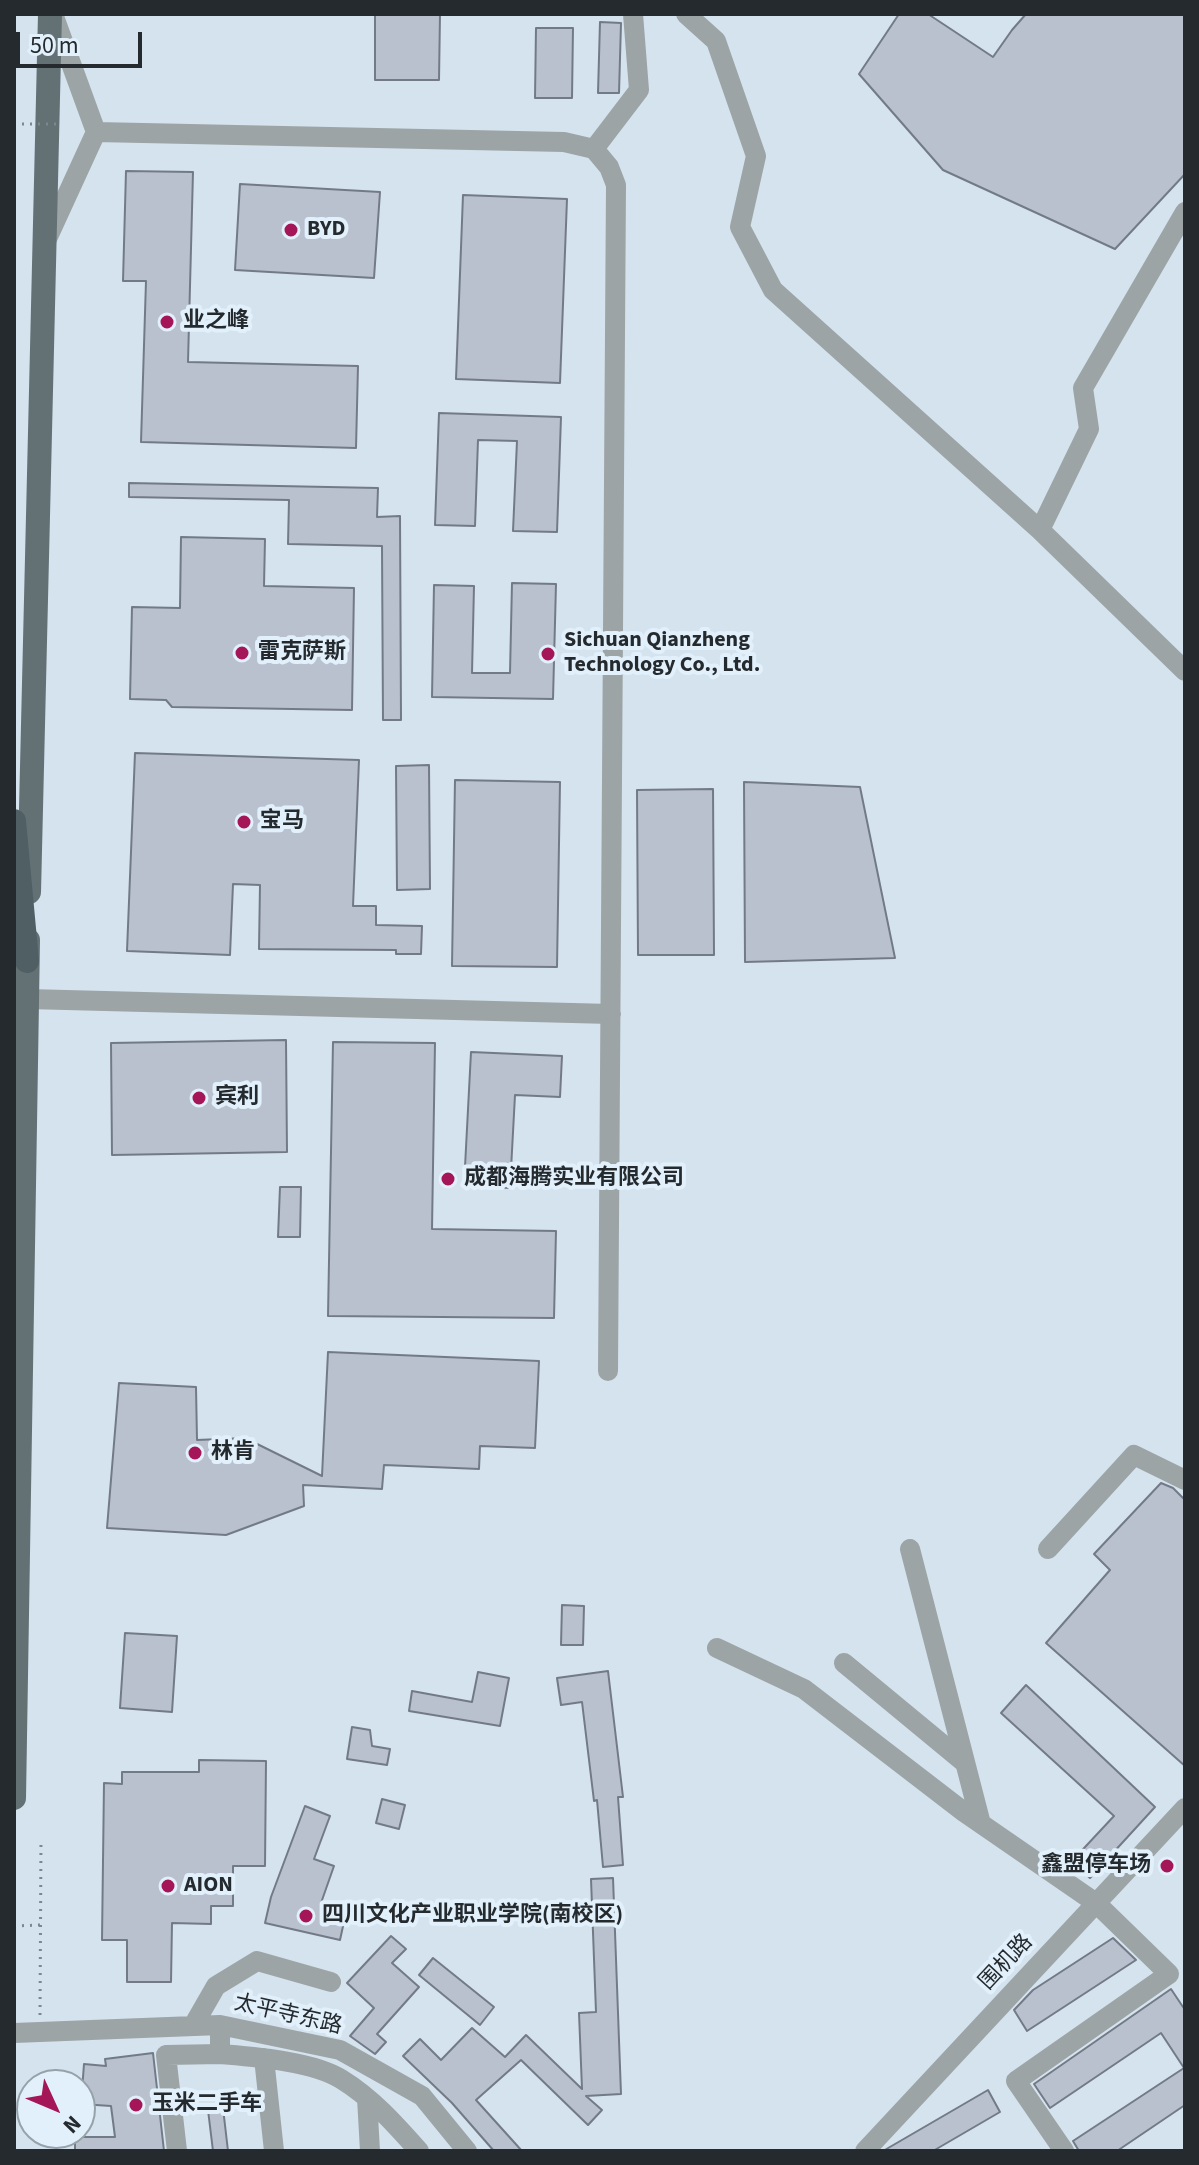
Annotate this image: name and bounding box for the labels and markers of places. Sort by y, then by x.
place label: BYD [307,217,345,243]
marker: BYD [282,221,300,239]
place label: 业之峰 [183,309,249,335]
marker: 业之峰 [158,313,176,331]
place label: Sichuan Qianzheng Technology Co., Ltd. [564,628,760,680]
place label: 雷克萨斯 [258,640,346,666]
marker: 雷克萨斯 [233,644,251,662]
marker: Sichuan Qianzheng Technology Co., Ltd. [539,645,557,663]
place label: 宝马 [260,809,304,835]
marker: 宝马 [235,813,253,831]
place label: 宾利 [215,1085,259,1111]
marker: 宾利 [190,1089,208,1107]
place label: 成都海腾实业有限公司 [464,1166,684,1192]
marker: 成都海腾实业有限公司 [439,1170,457,1188]
place label: 林肯 [211,1440,255,1466]
marker: 林肯 [186,1444,204,1462]
place label: 鑫盟停车场 [1041,1853,1151,1879]
marker: 鑫盟停车场 [1158,1857,1176,1875]
place label: AION [184,1873,233,1899]
marker: AION [159,1877,177,1895]
place label: 四川文化产业职业学院(南校区) [322,1903,623,1929]
marker: 四川文化产业职业学院(南校区) [297,1907,315,1925]
place label: 玉米二手车 [152,2092,262,2118]
marker: 玉米二手车 [127,2096,145,2114]

